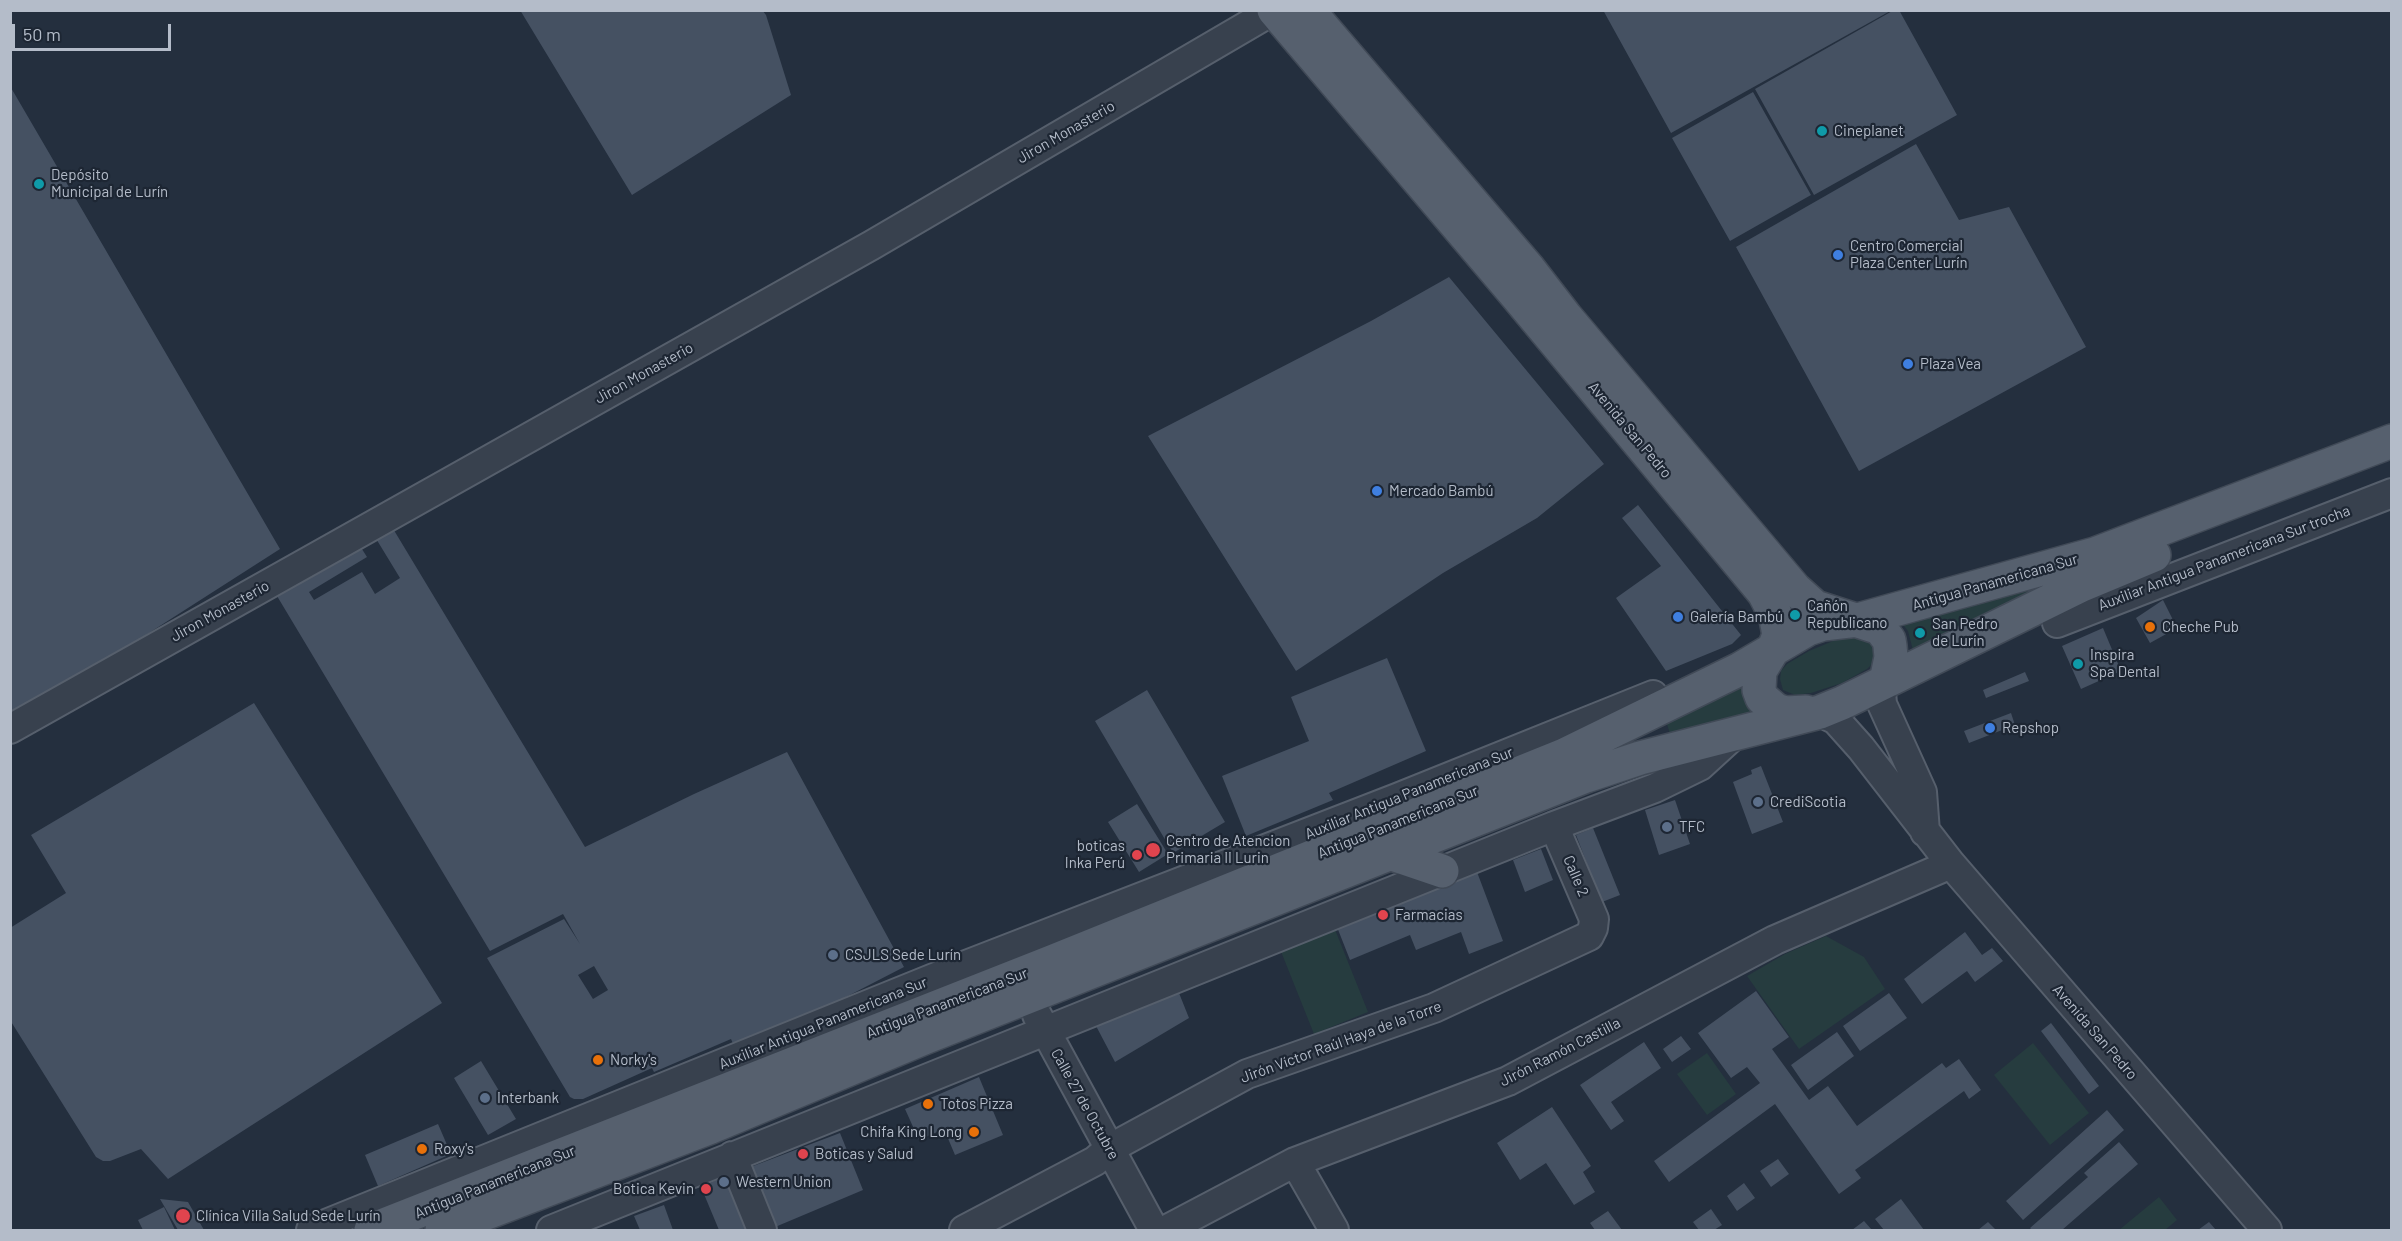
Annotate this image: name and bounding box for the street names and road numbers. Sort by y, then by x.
street label: Jiron Monasterio [1014,97,1118,167]
street label: Jiron Monasterio [592,339,696,407]
street label: Avenida San Pedro [1584,378,1676,482]
street label: Auxiliar Antigua Panamericana Sur trocha [2095,501,2353,615]
street label: Antigua Panamericana Sur [1910,550,2080,614]
street label: Jiron Monasterio [168,577,272,645]
street label: Auxiliar Antigua Panamericana Sur [1302,743,1516,843]
street label: Antigua Panamericana Sur [1315,782,1481,862]
street label: Calle 2 [1559,853,1593,899]
street label: Antigua Panamericana Sur [864,964,1030,1042]
street label: Auxiliar Antigua Panamericana Sur [716,973,930,1073]
street label: Avenida San Pedro [2049,981,2141,1083]
street label: Jirón Víctor Raúl Haya de la Torre [1238,997,1444,1087]
street label: Jirón Ramón Castilla [1497,1014,1623,1090]
street label: Calle 27 de Octubre [1047,1045,1123,1163]
street label: Antigua Panamericana Sur [412,1142,578,1222]

